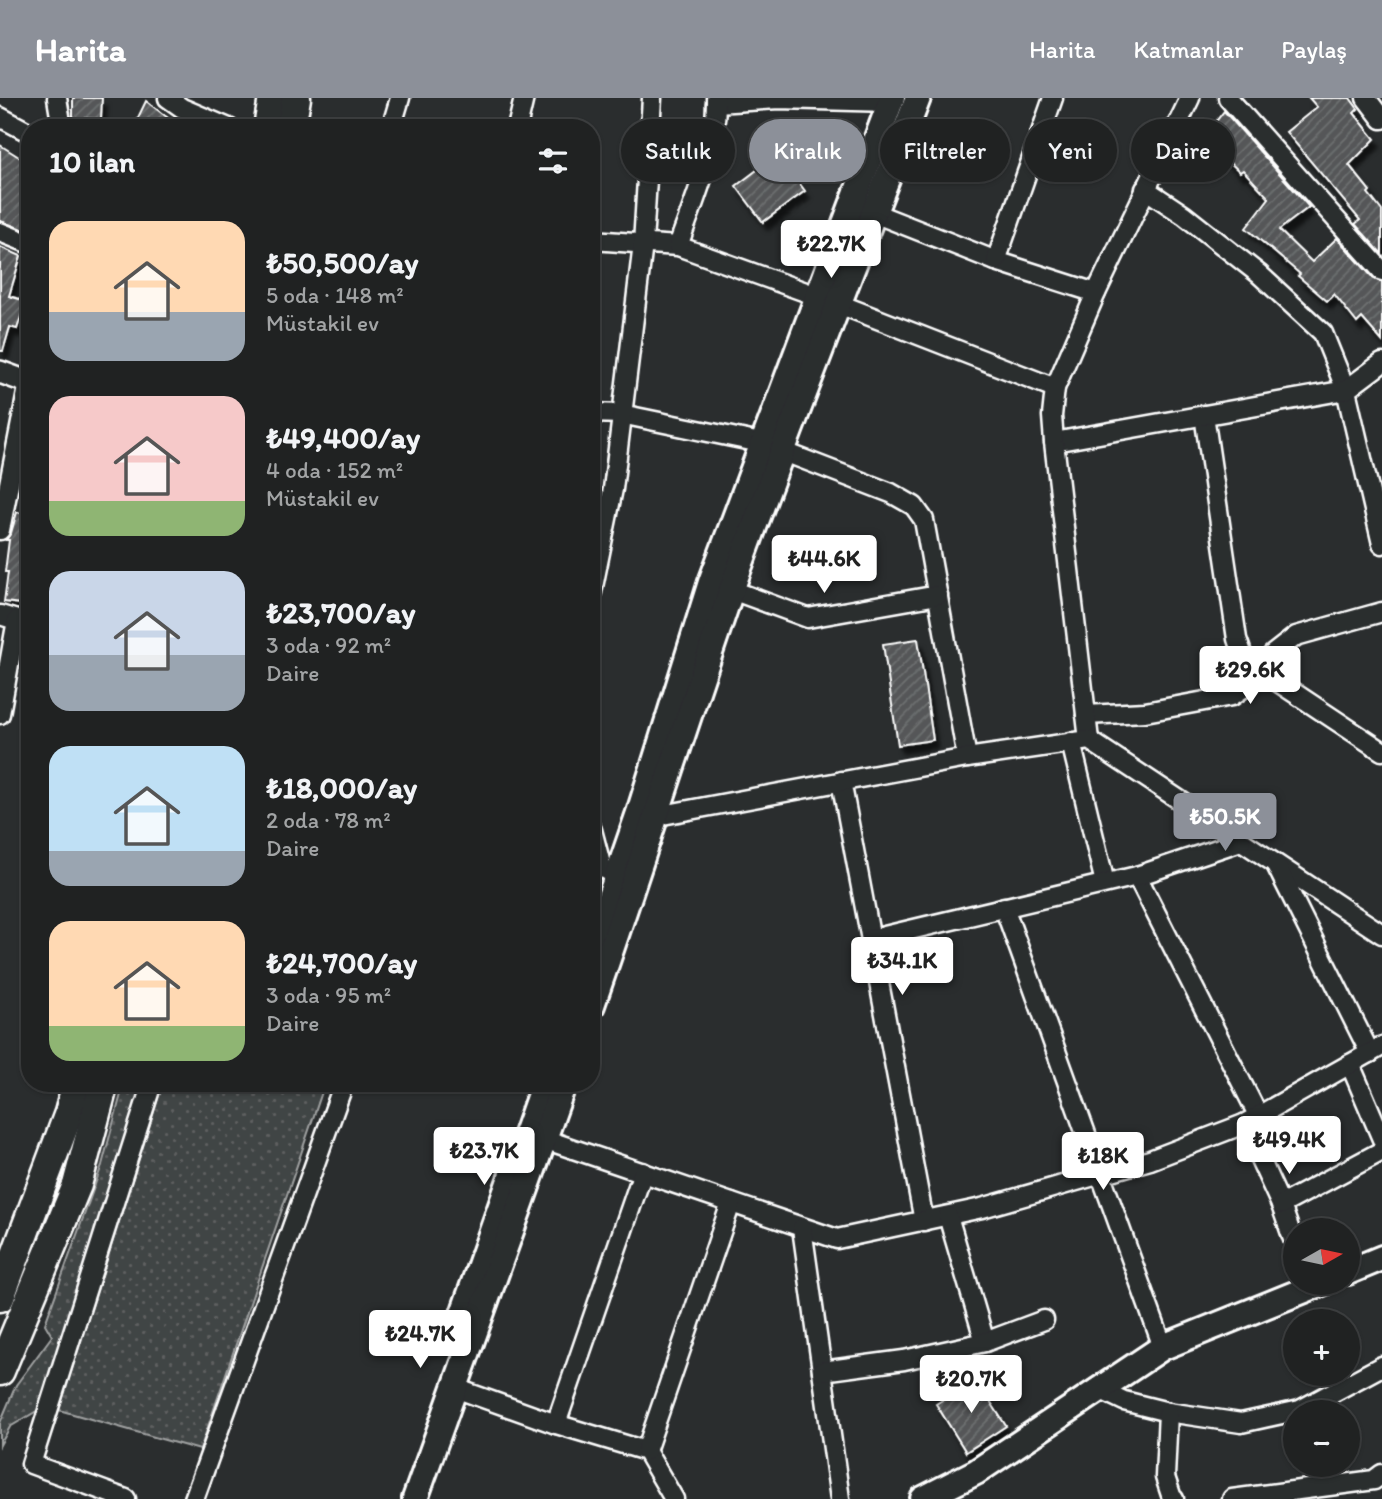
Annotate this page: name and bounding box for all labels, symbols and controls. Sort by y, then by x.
text: Harita [35,30,126,69]
text: Harita [1029,35,1095,64]
text: Katmanlar [1133,35,1243,64]
text: Paylaş [1281,35,1347,64]
chip: Satılık [621,119,735,182]
chip: Kiralık [749,119,866,182]
chip: Filtreler [880,119,1010,182]
chip: Yeni [1024,119,1117,182]
chip: Daire [1131,119,1235,182]
icon: filters [534,142,572,180]
text: 10 ilan [49,143,135,180]
pin: ₺22.7K [774,220,888,280]
text: ₺22.7K [797,229,865,257]
text: ₺50,500/ay [266,244,418,281]
icon: home [105,249,189,333]
text: 5 oda · 148 m² [266,281,404,309]
text: Müstakil ev [266,309,379,337]
text: ₺49,400/ay [266,419,420,456]
icon: home [105,424,189,508]
text: 4 oda · 152 m² [266,456,403,484]
text: Müstakil ev [266,484,379,512]
pin: ₺44.6K [767,536,881,595]
text: ₺44.6K [788,544,860,572]
text: ₺23,700/ay [266,594,415,631]
icon: home [105,599,189,683]
text: 3 oda · 92 m² [266,631,391,659]
pin: ₺29.6K [1193,646,1307,706]
text: ₺29.6K [1215,655,1285,683]
text: Daire [266,659,319,687]
text: ₺18,000/ay [266,769,417,806]
icon: home [105,774,189,858]
pin: ₺50.5K [1168,794,1282,853]
text: ₺50.5K [1189,802,1261,830]
text: 2 oda · 78 m² [266,806,391,834]
text: Daire [266,834,319,862]
pin: ₺34.1K [845,937,959,997]
text: ₺24,700/ay [266,944,417,981]
text: ₺34.1K [867,946,937,974]
icon: home [105,949,189,1033]
text: 3 oda · 95 m² [266,981,391,1009]
text: Daire [266,1009,319,1037]
pin: ₺49.4K [1232,1116,1346,1176]
text: ₺49.4K [1253,1125,1325,1153]
pin: ₺23.7K [427,1128,541,1187]
pin: ₺18K [1062,1132,1144,1192]
text: ₺23.7K [450,1136,518,1164]
text: ₺18K [1078,1141,1128,1169]
north arrow [1283,1218,1360,1295]
map controls [1283,1218,1360,1477]
button: + [1283,1309,1360,1386]
pin: ₺24.7K [363,1310,477,1370]
text: ₺24.7K [385,1319,455,1347]
pin: ₺20.7K [914,1356,1028,1415]
text: ₺20.7K [936,1364,1006,1392]
button: − [1283,1400,1360,1477]

